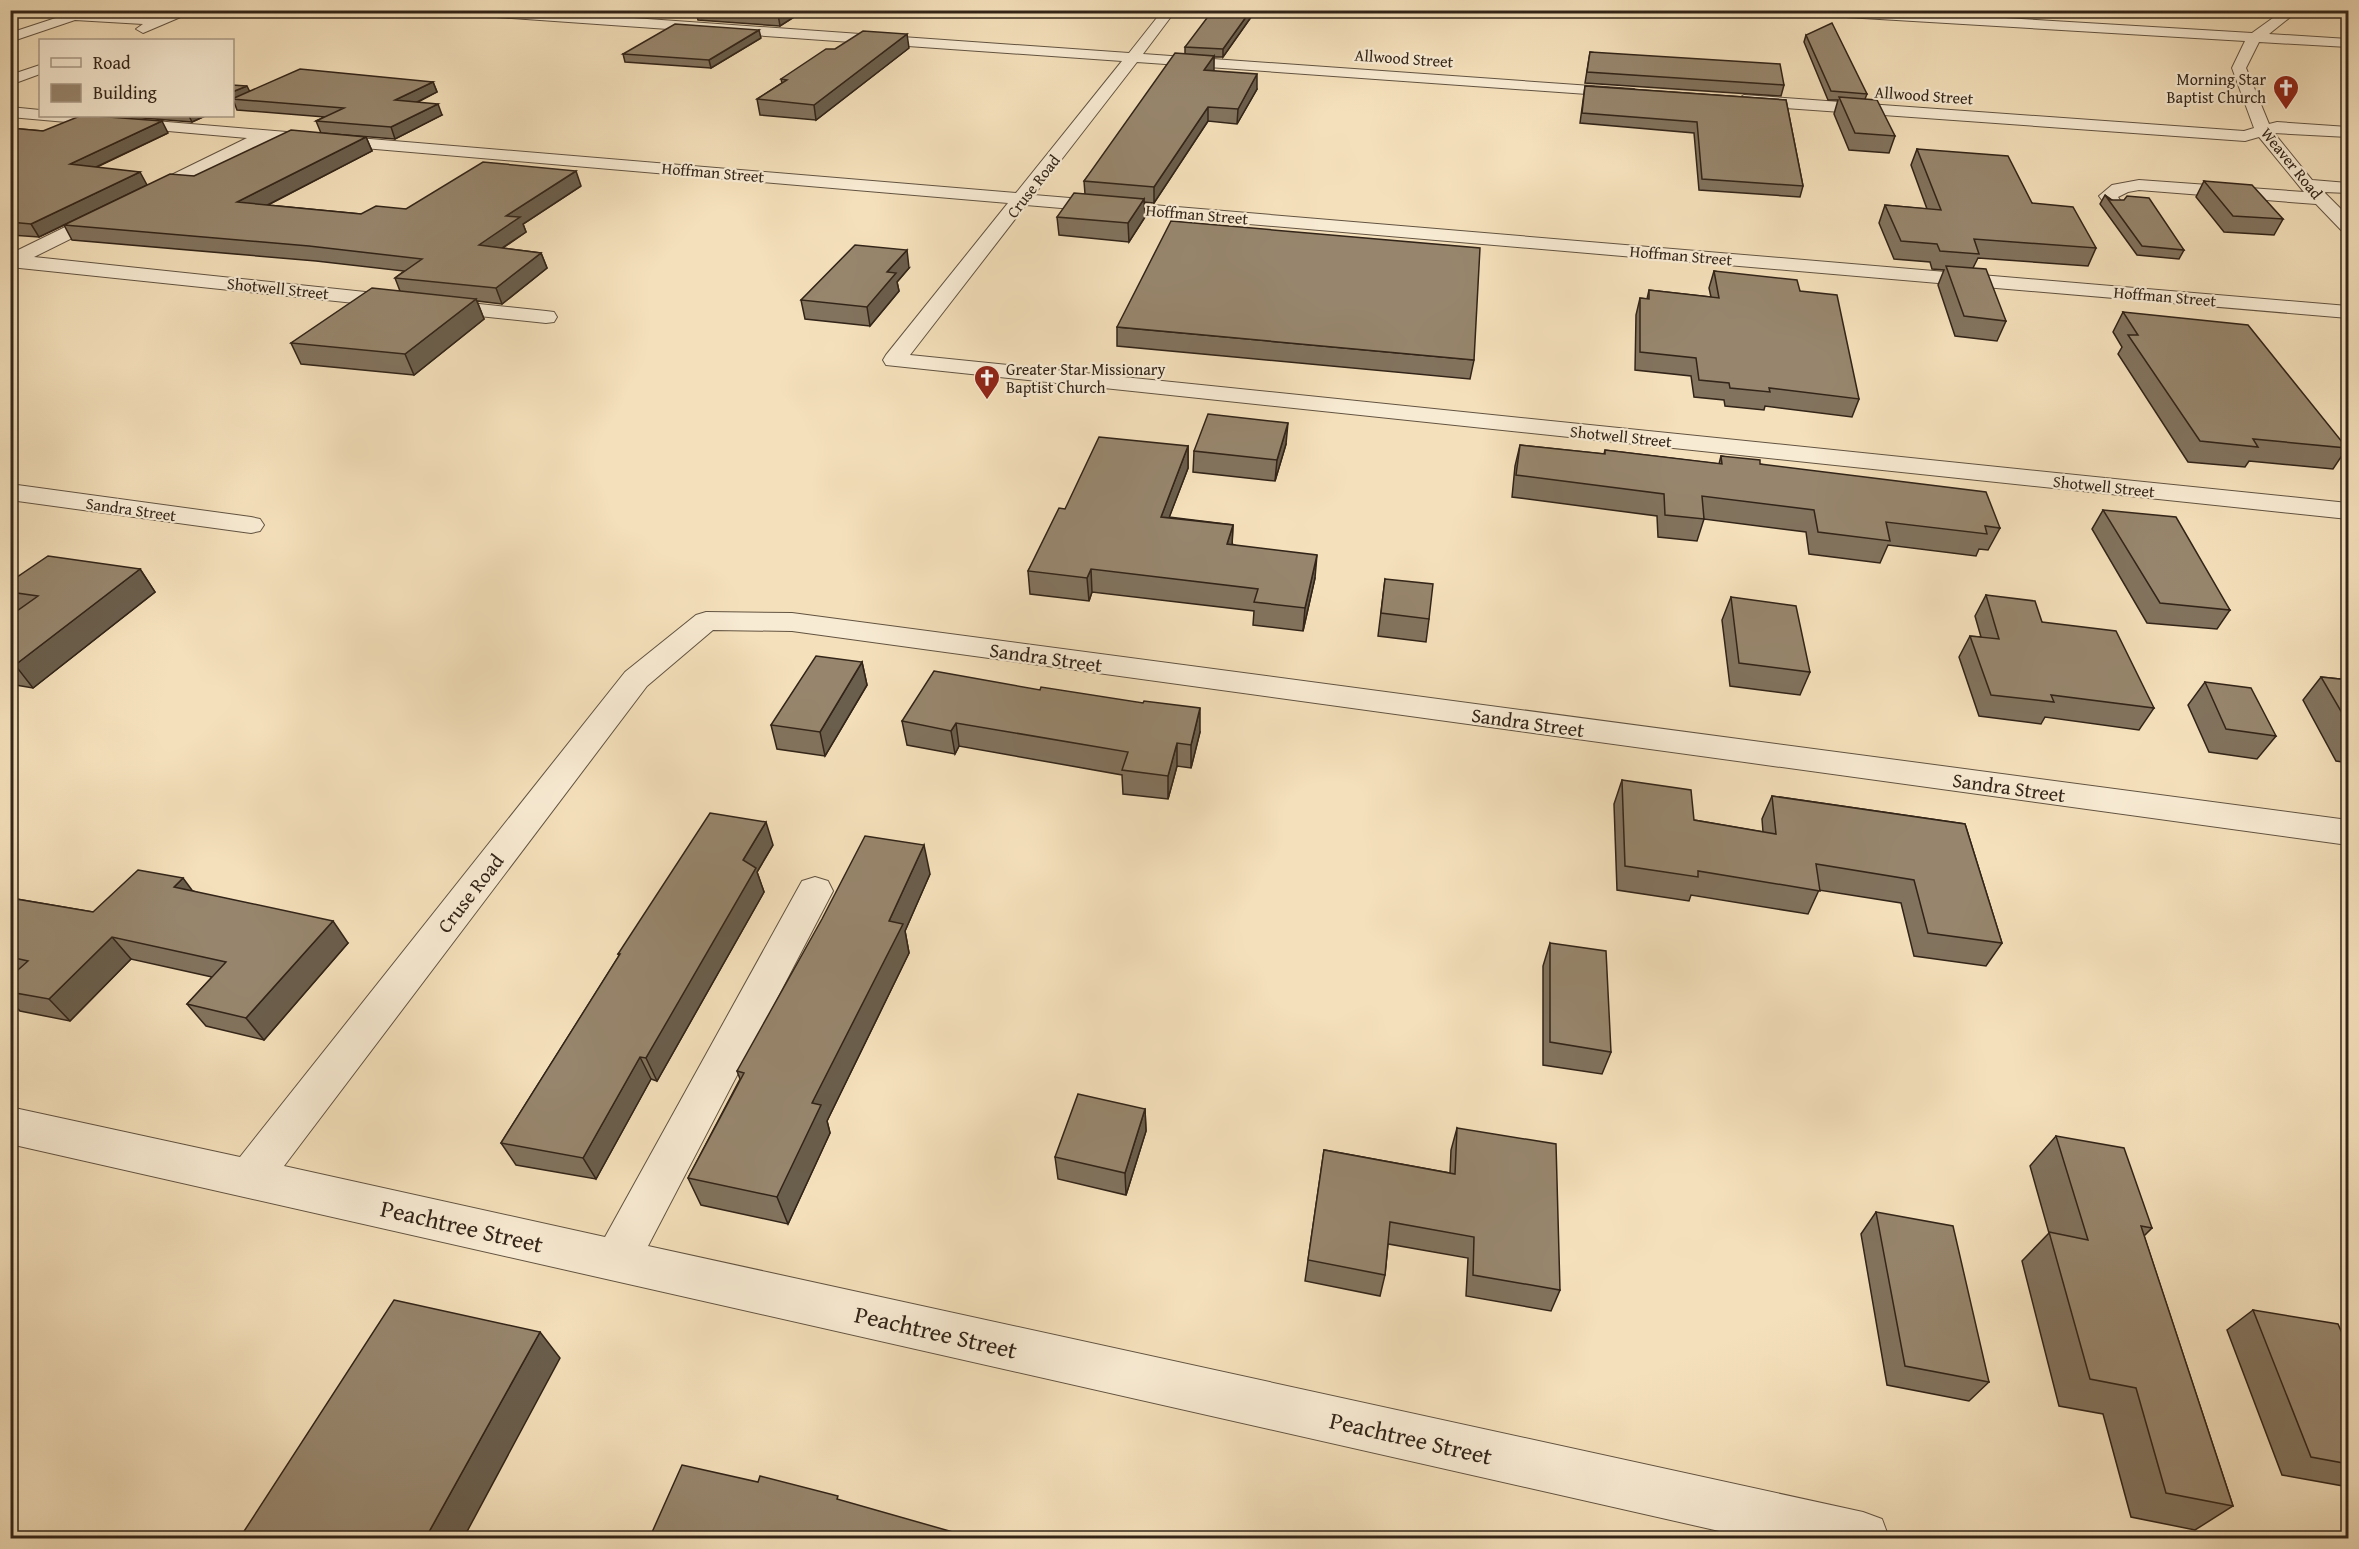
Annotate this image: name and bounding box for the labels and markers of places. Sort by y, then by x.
place label: Morning Star Baptist Church [2167,67,2266,109]
church icon: Morning Star Baptist Church [2271,73,2301,111]
place label: Greater Star Missionary Baptist Church [1006,357,1165,399]
church icon: Greater Star Missionary Baptist Church [972,363,1002,401]

